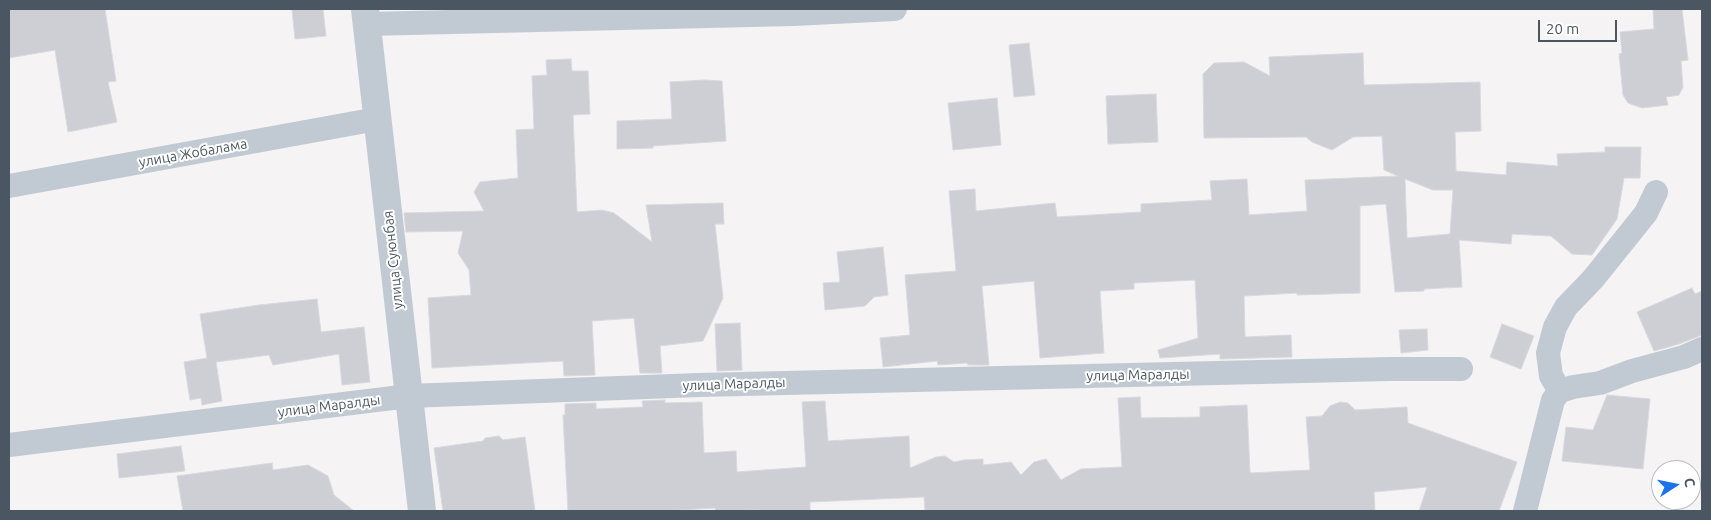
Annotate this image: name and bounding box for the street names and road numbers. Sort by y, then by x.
street label: улица Жобалама [138,135,248,171]
street label: улица Суюнбая [379,210,407,310]
street label: улица Маралды [1086,366,1190,384]
street label: улица Маралды [682,374,786,394]
street label: улица Маралды [277,391,381,421]

